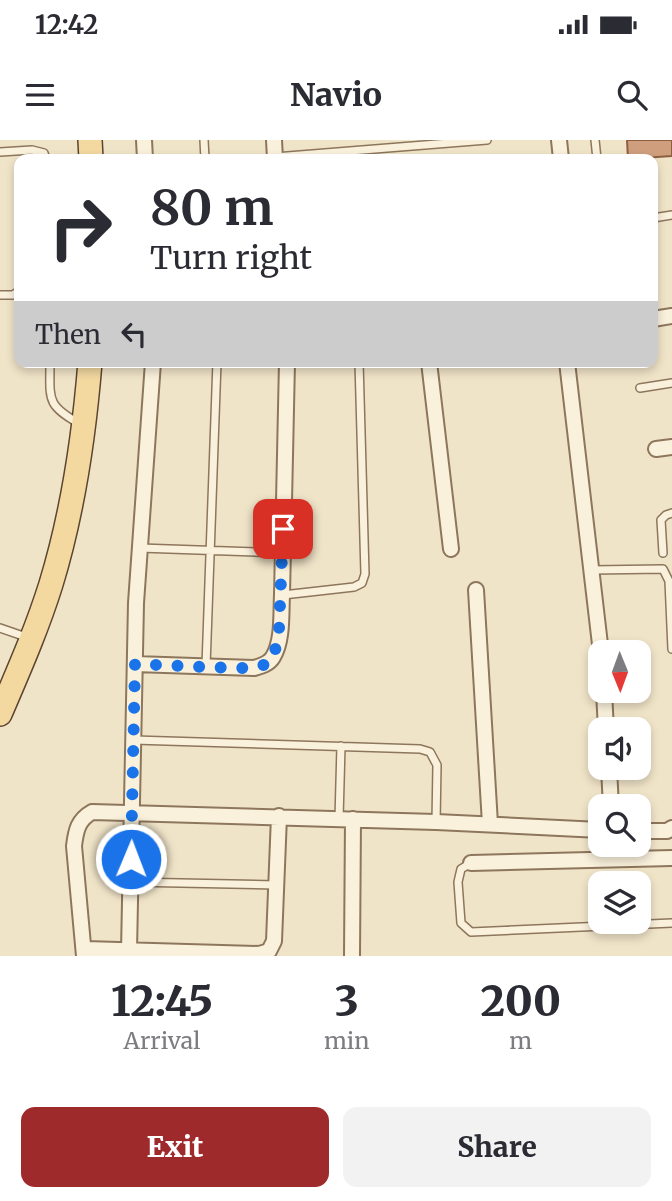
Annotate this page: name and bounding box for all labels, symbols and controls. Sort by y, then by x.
text: 12:42 [35,8,98,41]
text: Navio [290,75,382,115]
icon: menu [21,76,59,114]
icon: search [613,76,651,114]
text: 80 m [150,177,273,238]
icon: right [35,182,126,273]
text: Turn right [150,238,312,278]
icon: left [115,315,153,353]
text: Then [35,318,101,351]
pin [253,499,313,559]
icon: arrive [264,510,302,548]
north arrow [588,640,651,704]
map controls [588,640,651,934]
button: sound [588,717,651,780]
button: search [588,794,651,857]
position arrow [94,822,168,896]
button: layers [588,871,651,934]
text: 12:45 [111,975,213,1027]
text: 3 [335,975,359,1027]
text: 200 [481,975,561,1027]
text: Arrival [124,1026,200,1055]
text: min [324,1026,370,1055]
text: m [509,1026,532,1055]
button: Exit [21,1107,329,1187]
button: Share [343,1107,651,1187]

